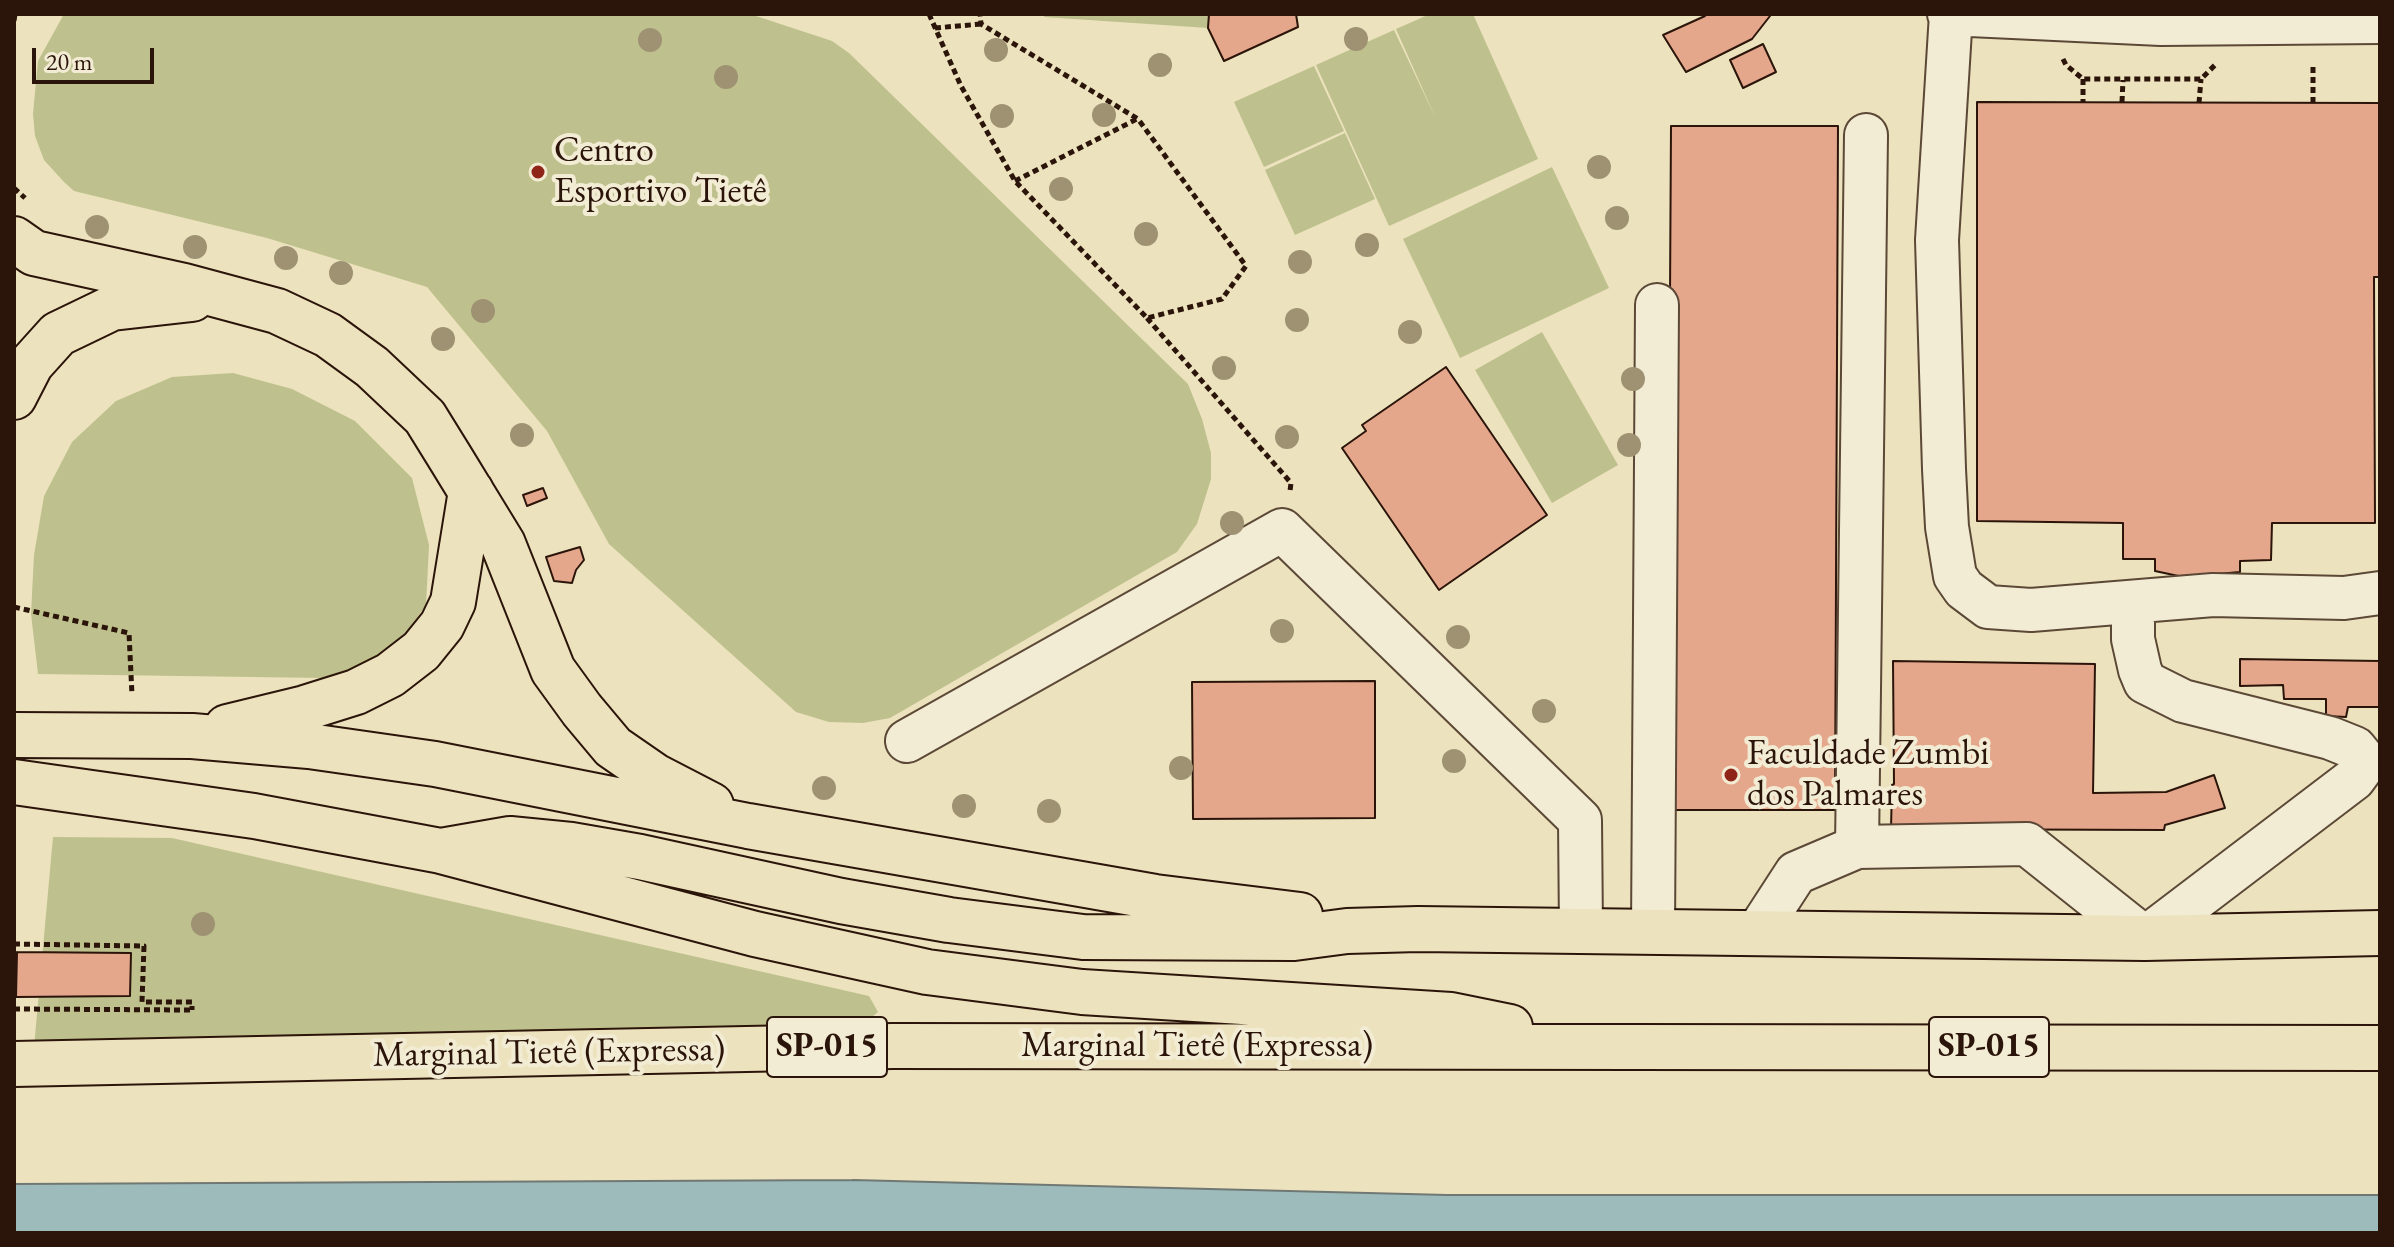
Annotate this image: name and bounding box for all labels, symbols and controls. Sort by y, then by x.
scale bar [36,32,158,82]
text: 20 m [46,46,93,77]
place label: Centro Esportivo Tietê [554,129,767,214]
marker: Centro Esportivo Tietê [529,163,547,181]
place label: Faculdade Zumbi dos Palmares [1747,732,1989,817]
marker: Faculdade Zumbi dos Palmares [1722,766,1740,784]
road number: SP-015 [767,1017,887,1077]
road number: SP-015 [1929,1017,2049,1077]
street label: Marginal Tietê (Expressa) [1021,1024,1373,1068]
street label: Marginal Tietê (Expressa) [373,1028,725,1078]

